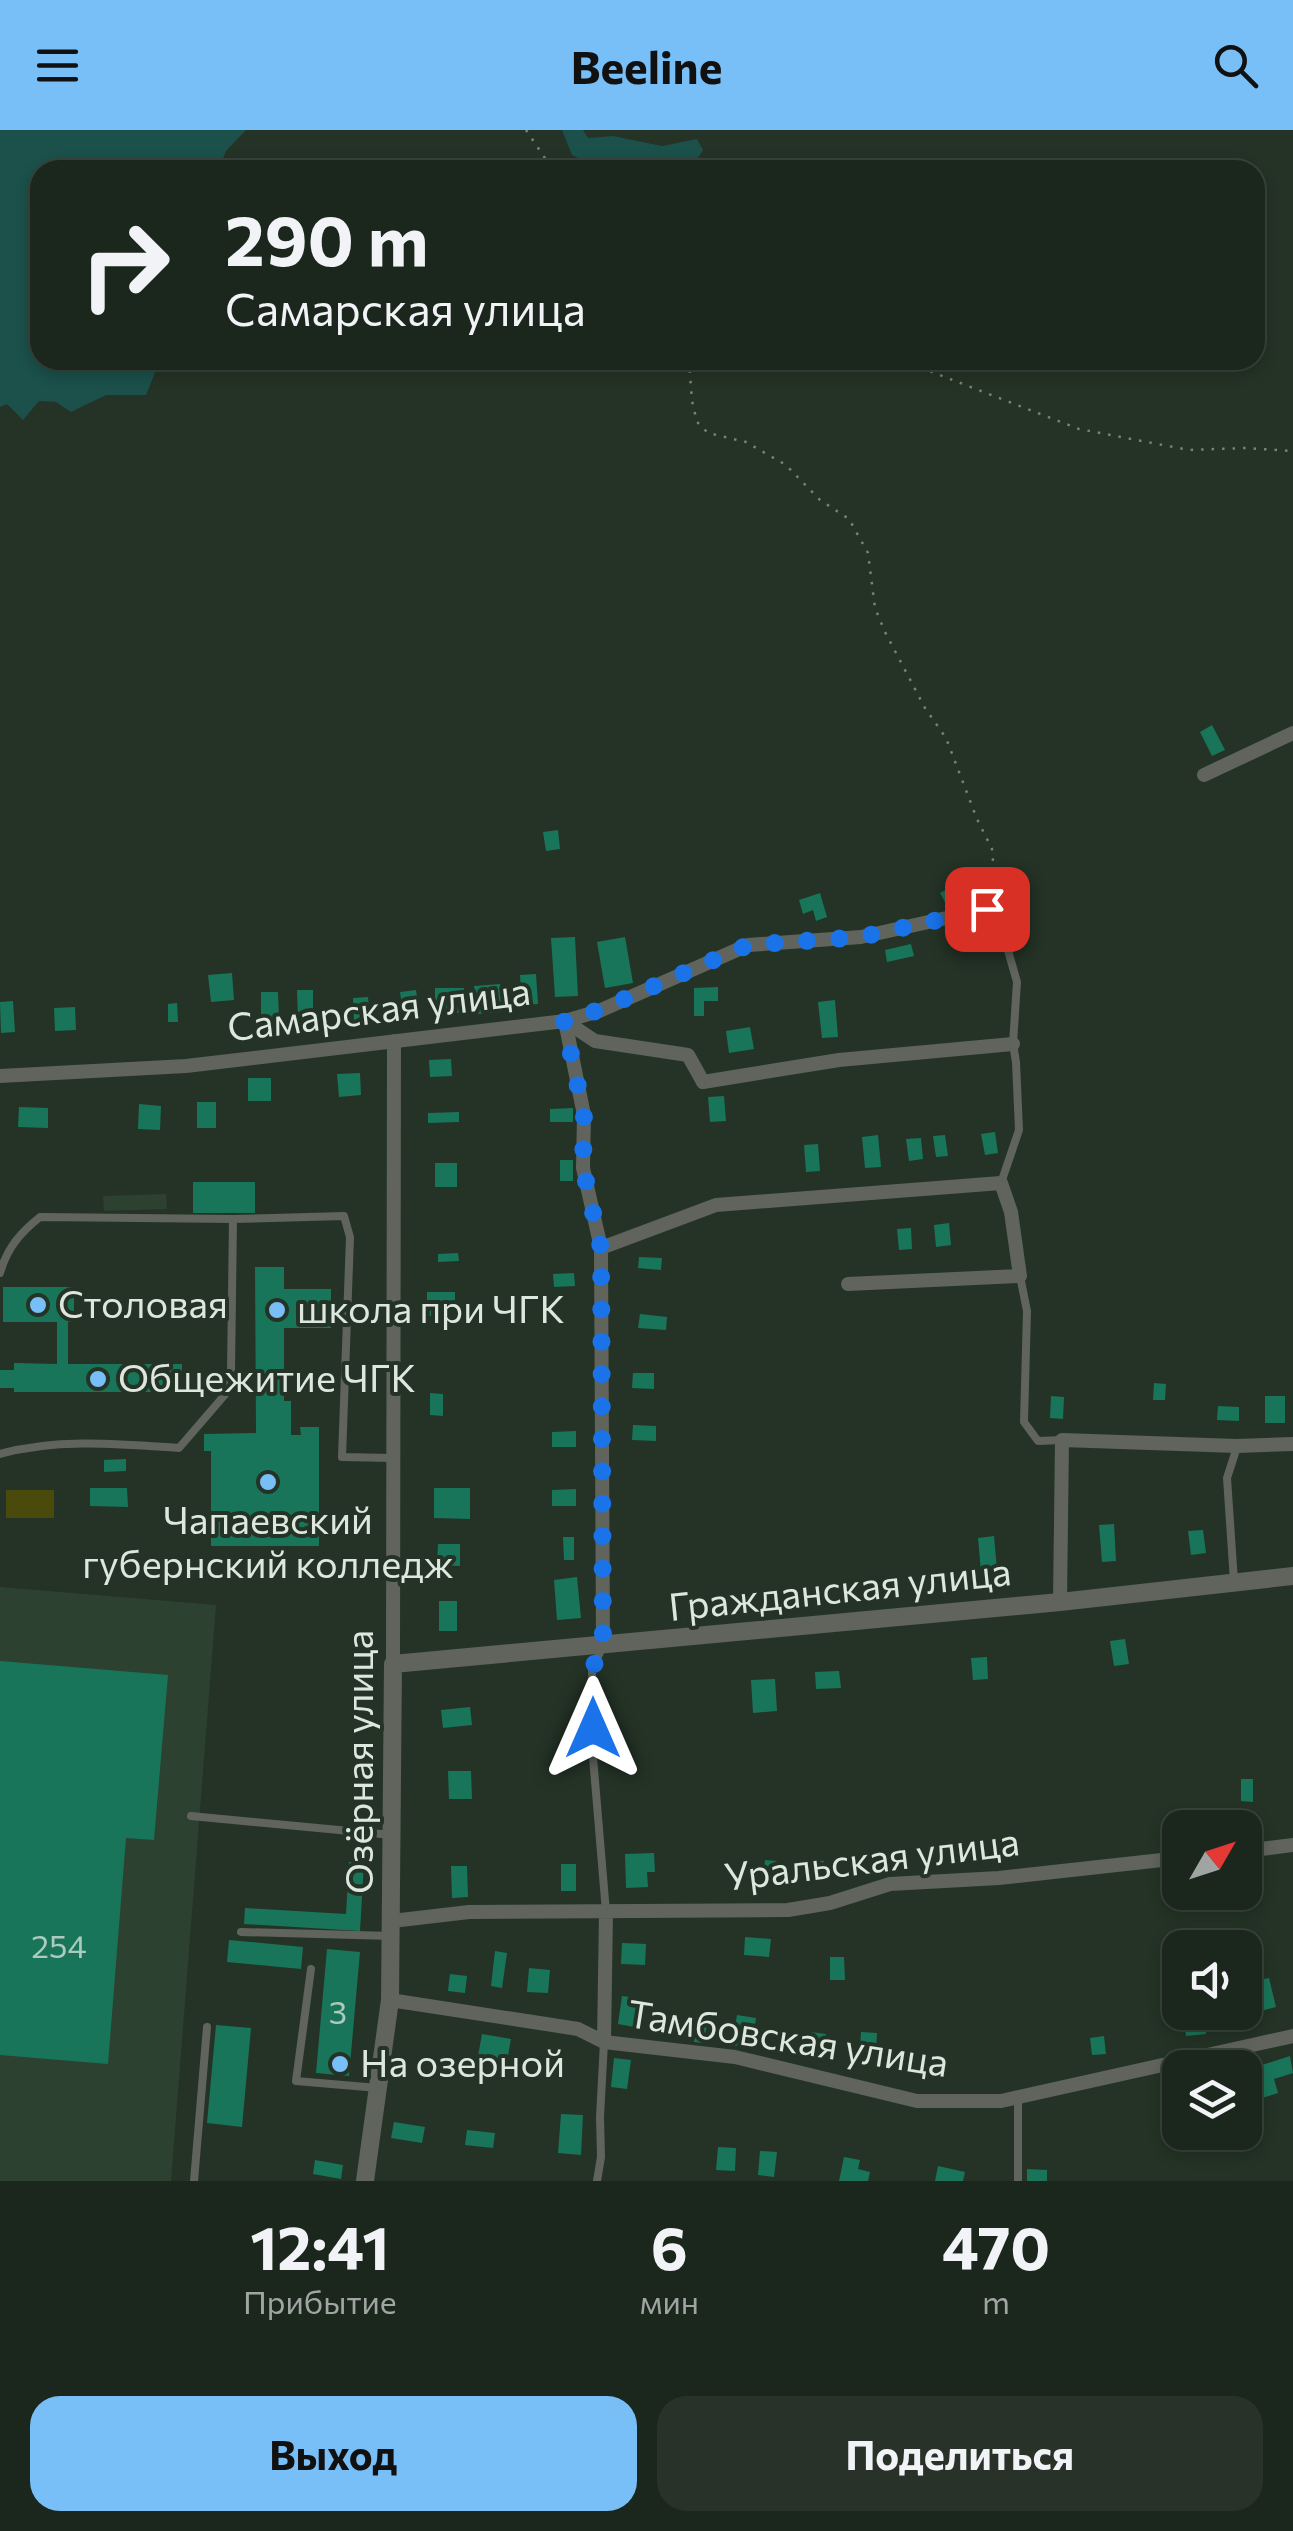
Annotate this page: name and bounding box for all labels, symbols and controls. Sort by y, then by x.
icon: menu [30,38,85,93]
text: Beeline [571,38,722,93]
icon: search [1208,38,1263,93]
text: 290 m [225,195,429,280]
icon: right [60,200,190,330]
text: Самарская улица [225,280,586,335]
pin [945,867,1030,952]
icon: arrive [960,882,1015,937]
street label: Самарская улица [225,966,533,1049]
place label: Столовая [58,1279,228,1326]
place label: школа при ЧГК [297,1284,565,1331]
marker: Столовая [27,1294,49,1316]
marker: школа при ЧГК [266,1299,288,1321]
place label: Общежитие ЧГК [118,1353,416,1400]
marker: Общежитие ЧГК [87,1368,109,1390]
marker: Чапаевский губернский колледж [257,1471,279,1493]
place label: Чапаевский губернский колледж [82,1495,454,1586]
street label: Гражданская улица [666,1546,1013,1629]
street label: Озёрная улица [334,1630,381,1894]
position arrow [541,1676,645,1780]
north arrow [1162,1810,1262,1910]
map controls [1162,1810,1262,2150]
street label: Уральская улица [722,1816,1022,1899]
house number: 254 [31,1925,87,1965]
button: sound [1162,1930,1262,2030]
street label: Тамбовская улица [625,1988,952,2085]
house number: 3 [329,1991,347,2031]
place label: На озерной [360,2038,565,2085]
button: layers [1162,2050,1262,2150]
marker: На озерной [329,2053,351,2075]
text: 12:41 [250,2209,390,2282]
text: 6 [651,2209,688,2282]
text: 470 [942,2209,1050,2282]
text: Прибытие [243,2281,397,2321]
text: мин [640,2281,699,2321]
text: m [982,2281,1010,2321]
button: Выход [30,2396,637,2511]
button: Поделиться [657,2396,1263,2511]

